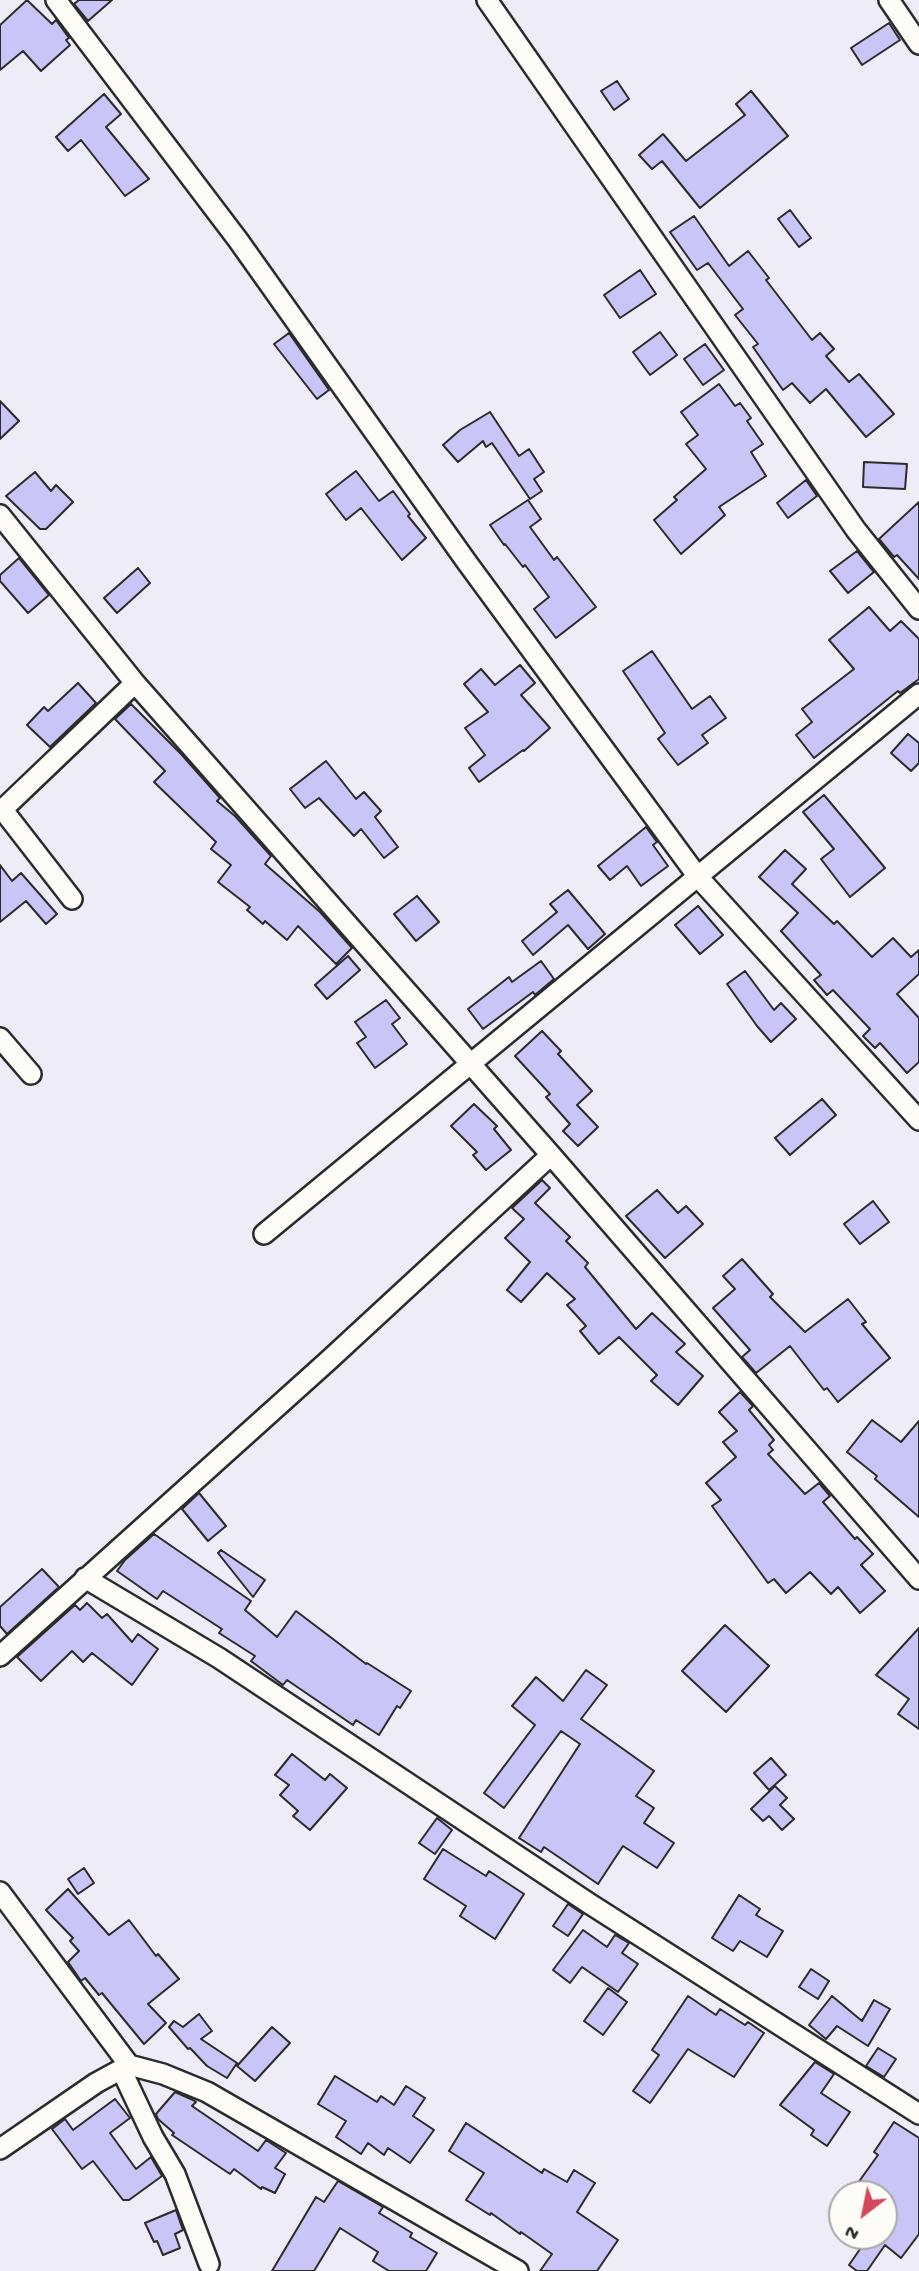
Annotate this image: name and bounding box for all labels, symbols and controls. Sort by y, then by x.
north arrow [828,2180,898,2250]
text: N [841,2218,864,2245]

